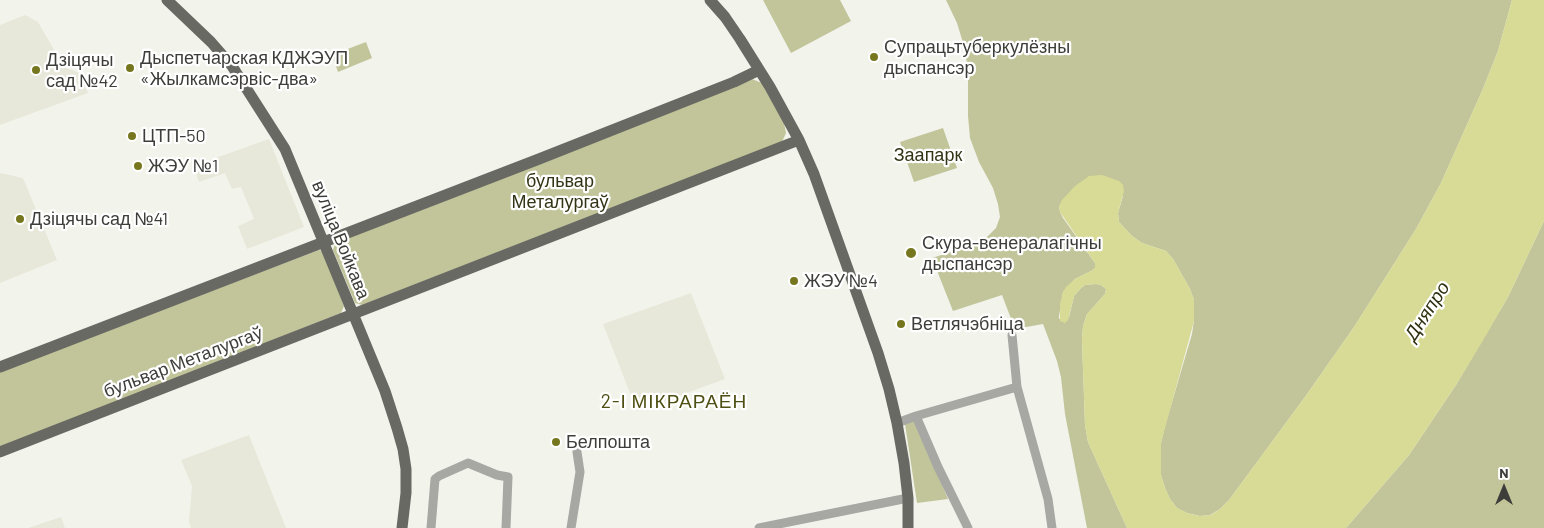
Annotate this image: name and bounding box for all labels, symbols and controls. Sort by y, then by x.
place label: Супрацьтуберкулёзны дыспансэр [884,36,1070,78]
place label: Дыспетчарская КДЖЭУП «Жылкамсэрвіс-два» [140,47,348,90]
place label: Дзіцячы сад №42 [46,49,118,92]
marker: Супрацьтуберкулёзны дыспансэр [868,51,880,63]
marker: Дыспетчарская КДЖЭУП «Жылкамсэрвіс-два» [124,62,136,74]
marker: Дзіцячы сад №42 [30,64,42,76]
place label: ЦТП-50 [142,125,206,147]
marker: ЦТП-50 [126,130,138,142]
park label: Заапарк [894,144,962,166]
place label: ЖЭУ №1 [148,155,218,177]
marker: ЖЭУ №1 [132,160,144,172]
park label: бульвар Металургаў [511,170,609,212]
street label: вуліца Войкава [307,178,375,302]
place label: Дзіцячы сад №41 [30,208,168,230]
marker: Дзіцячы сад №41 [14,213,26,225]
place label: Скура-венералагічны дыспансэр [922,232,1102,274]
marker: Скура-венералагічны дыспансэр [904,246,918,260]
place label: ЖЭУ №4 [804,270,878,292]
marker: ЖЭУ №4 [788,275,800,287]
water label: Дняпро [1400,277,1454,345]
place label: Ветлячэбніца [911,313,1024,335]
marker: Ветлячэбніца [895,318,907,330]
street label: бульвар Металургаў [100,322,266,402]
district label: 2-І МІКРАРАЁН [599,391,749,413]
place label: Белпошта [566,431,650,453]
marker: Белпошта [550,436,562,448]
north arrow [1479,463,1529,513]
text: N [1499,464,1509,481]

